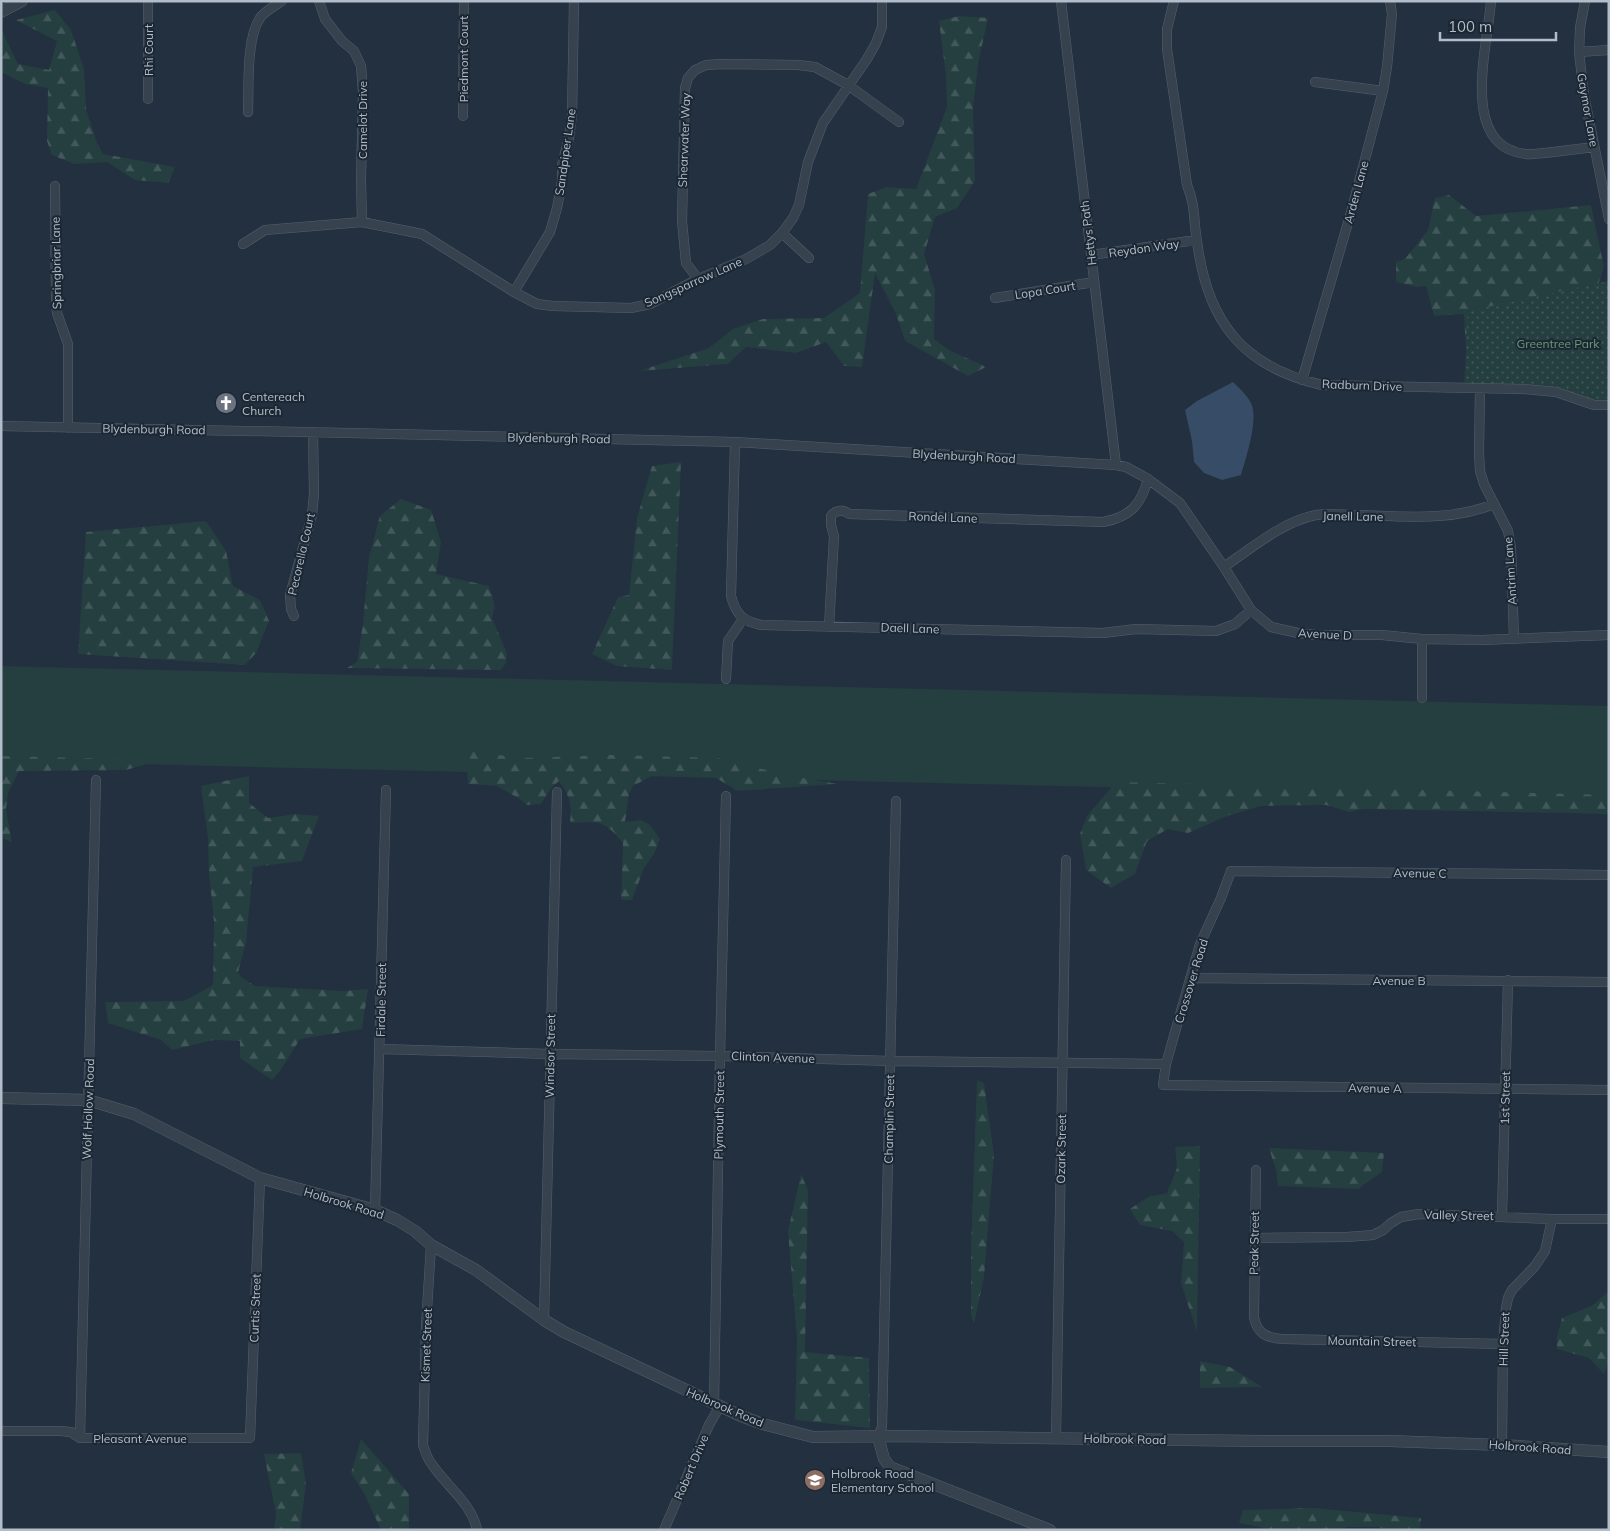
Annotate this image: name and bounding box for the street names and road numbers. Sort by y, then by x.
street label: Piedmont Court [456,16,471,102]
street label: Rhi Court [141,24,156,76]
street label: Gaymor Lane [1574,72,1602,148]
street label: Camelot Drive [355,81,370,159]
street label: Shearwater Way [675,92,693,188]
street label: Sandpiper Lane [551,108,579,196]
street label: Arden Lane [1340,159,1372,225]
street label: Hettys Path [1077,200,1099,266]
street label: Springbriar Lane [48,217,64,309]
street label: Reydon Way [1108,236,1181,260]
street label: Songsparrow Lane [642,254,744,310]
street label: Lopa Court [1014,278,1076,302]
street label: Radburn Drive [1322,376,1402,394]
street label: Blydenburgh Road [102,421,206,437]
street label: Blydenburgh Road [507,430,611,446]
street label: Blydenburgh Road [912,446,1016,466]
street label: Rondel Lane [908,508,978,526]
street label: Janell Lane [1322,508,1384,524]
street label: Pecorella Court [284,511,318,597]
street label: Antrim Lane [1500,536,1520,606]
street label: Daell Lane [880,619,940,637]
street label: Avenue D [1298,625,1352,643]
street label: Avenue C [1393,865,1447,881]
street label: Crossover Road [1171,937,1211,1025]
street label: Firdale Street [373,963,389,1037]
street label: Avenue B [1372,973,1426,988]
street label: Windsor Street [542,1014,558,1098]
street label: Clinton Avenue [731,1048,815,1066]
street label: Wolf Hollow Road [79,1058,97,1160]
street label: Plymouth Street [711,1070,727,1160]
street label: 1st Street [1497,1071,1513,1125]
street label: Champlin Street [881,1074,897,1164]
street label: Avenue A [1348,1080,1402,1096]
street label: Ozark Street [1053,1114,1069,1184]
street label: Holbrook Road [302,1184,386,1222]
street label: Valley Street [1424,1207,1494,1223]
street label: Peak Street [1246,1211,1262,1275]
street label: Curtis Street [246,1273,264,1343]
street label: Kismet Street [417,1308,435,1382]
street label: Hill Street [1496,1312,1512,1366]
street label: Mountain Street [1328,1333,1416,1349]
street label: Holbrook Road [684,1384,766,1430]
street label: Pleasant Avenue [93,1431,187,1446]
street label: Holbrook Road [1083,1431,1167,1447]
street label: Robert Drive [670,1432,712,1502]
street label: Holbrook Road [1488,1437,1572,1457]

